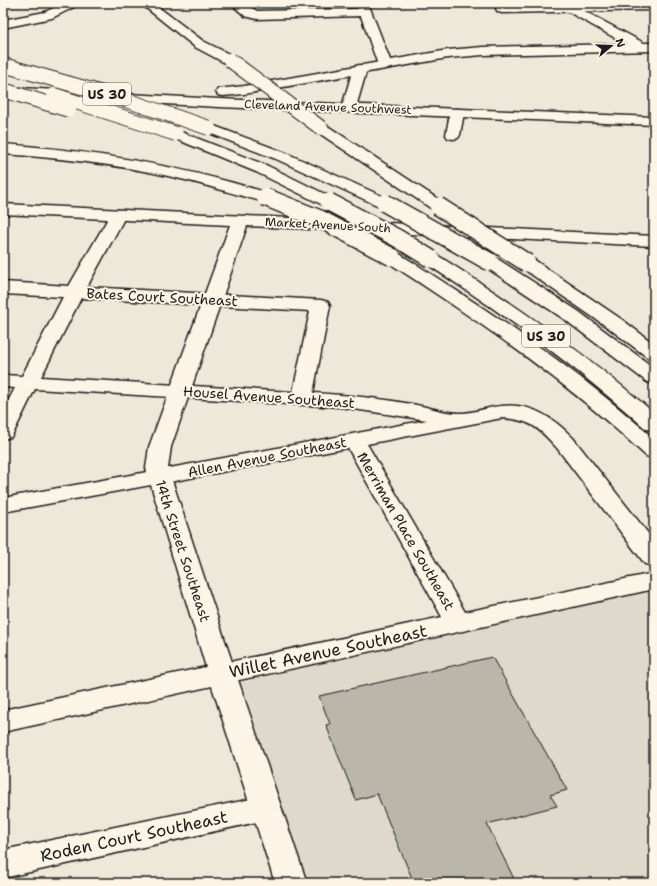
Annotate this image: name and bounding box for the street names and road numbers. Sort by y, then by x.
road number: US 30 [83,83,131,105]
street label: Cleveland Avenue Southwest [244,96,412,118]
street label: Market Avenue South [265,214,391,236]
street label: Bates Court Southeast [86,284,238,310]
road number: US 30 [522,325,570,347]
street label: Housel Avenue Southeast [183,382,355,412]
street label: Allen Avenue Southeast [186,433,348,481]
street label: Merriman Place Southeast [353,449,459,613]
street label: 14th Street Southeast [152,478,214,624]
street label: Willet Avenue Southeast [227,619,429,683]
street label: Roden Court Southeast [38,805,230,867]

